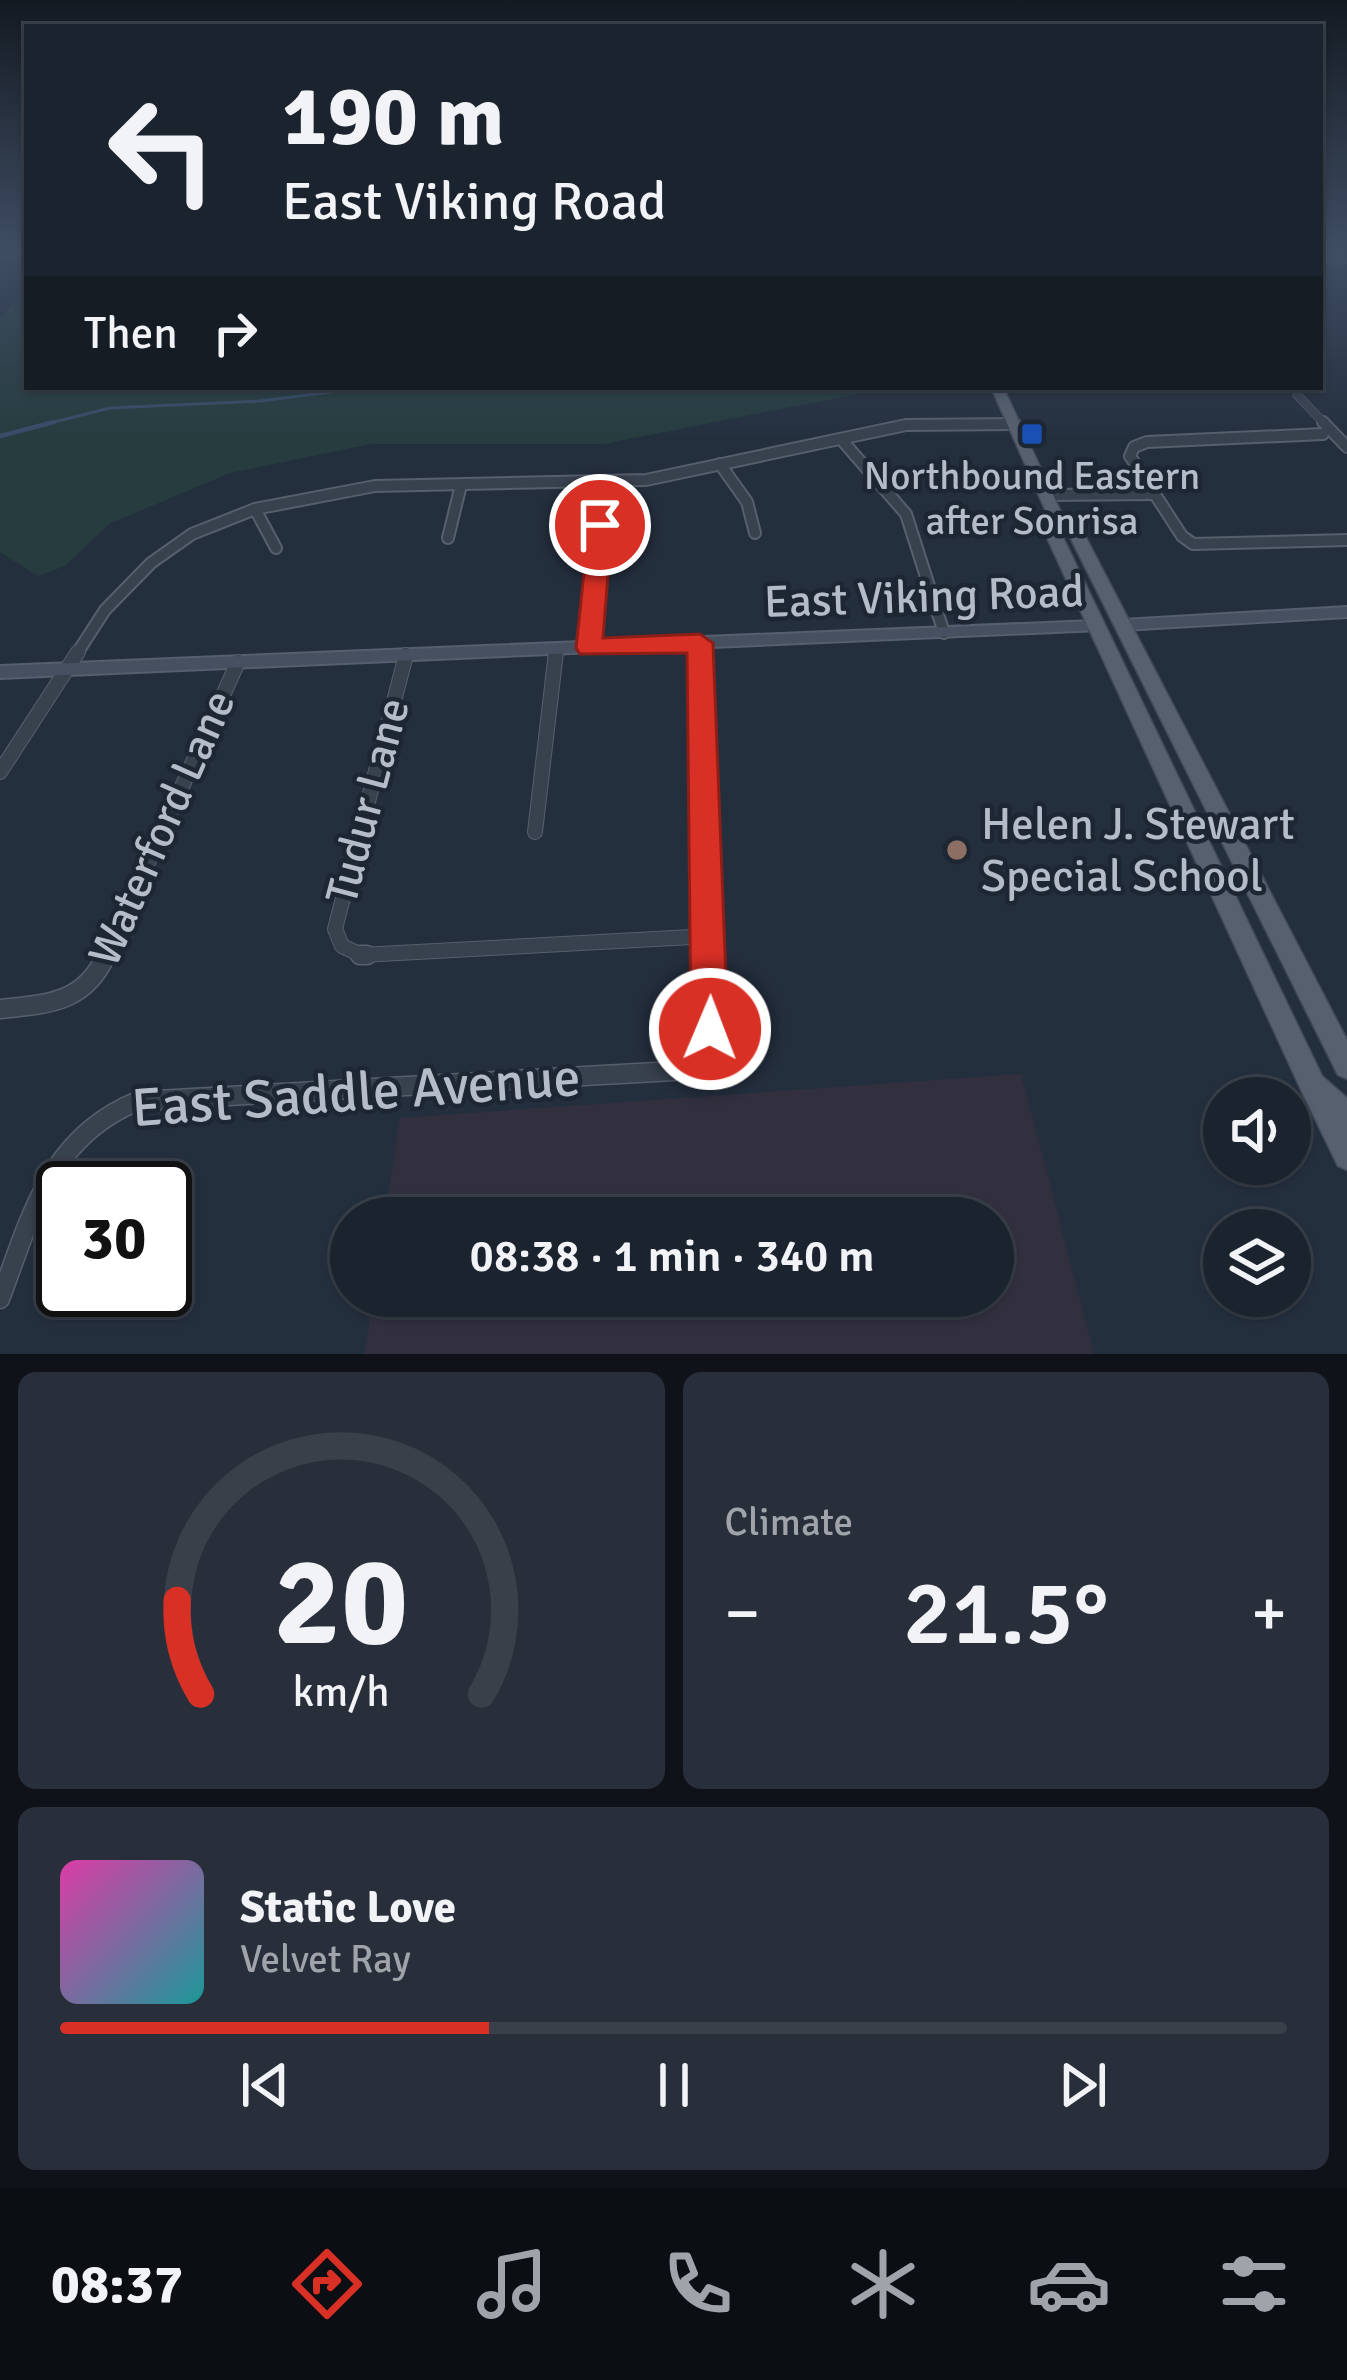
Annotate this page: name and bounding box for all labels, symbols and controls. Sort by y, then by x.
text: 190 m [282,65,504,169]
icon: left [84,72,240,228]
text: East Viking Road [282,168,666,235]
icon: right [202,300,268,366]
text: Then [84,306,178,361]
marker: Northbound Eastern after Sonrisa [1019,421,1045,447]
place label: Northbound Eastern after Sonrisa [864,452,1200,545]
pin [549,474,651,576]
icon: arrive [567,492,633,558]
street label: East Viking Road [763,564,1085,630]
street label: Waterford Lane [77,682,247,974]
street label: Tudur Lane [314,692,422,910]
place label: Helen J. Stewart Special School [981,797,1295,904]
marker: Helen J. Stewart Special School [944,837,970,863]
position arrow [647,966,773,1092]
street label: East Saddle Avenue [129,1044,583,1142]
map controls [1203,1077,1311,1317]
button: sound [1203,1077,1311,1185]
speed limit sign: 30 [36,1161,192,1317]
button: layers [1203,1209,1311,1317]
text: 08:38 · 1 min · 340 m [470,1229,874,1284]
text: Climate [725,1498,853,1546]
text: 20 [274,1526,409,1679]
text: 21.5° [903,1558,1108,1669]
text: − [725,1573,760,1654]
text: + [1251,1573,1287,1654]
text: km/h [293,1665,390,1718]
text: Static Love [240,1880,456,1935]
text: Velvet Ray [240,1935,411,1983]
icon: previous [232,2052,298,2118]
icon: pause [641,2052,707,2118]
icon: next [1050,2052,1116,2118]
icon: directions [285,2242,369,2326]
icon: music [470,2242,554,2326]
icon: phone [656,2242,740,2326]
icon: climate [841,2242,925,2326]
icon: car [1027,2242,1111,2326]
icon: filters [1212,2242,1296,2326]
text: 08:37 [51,2251,183,2318]

